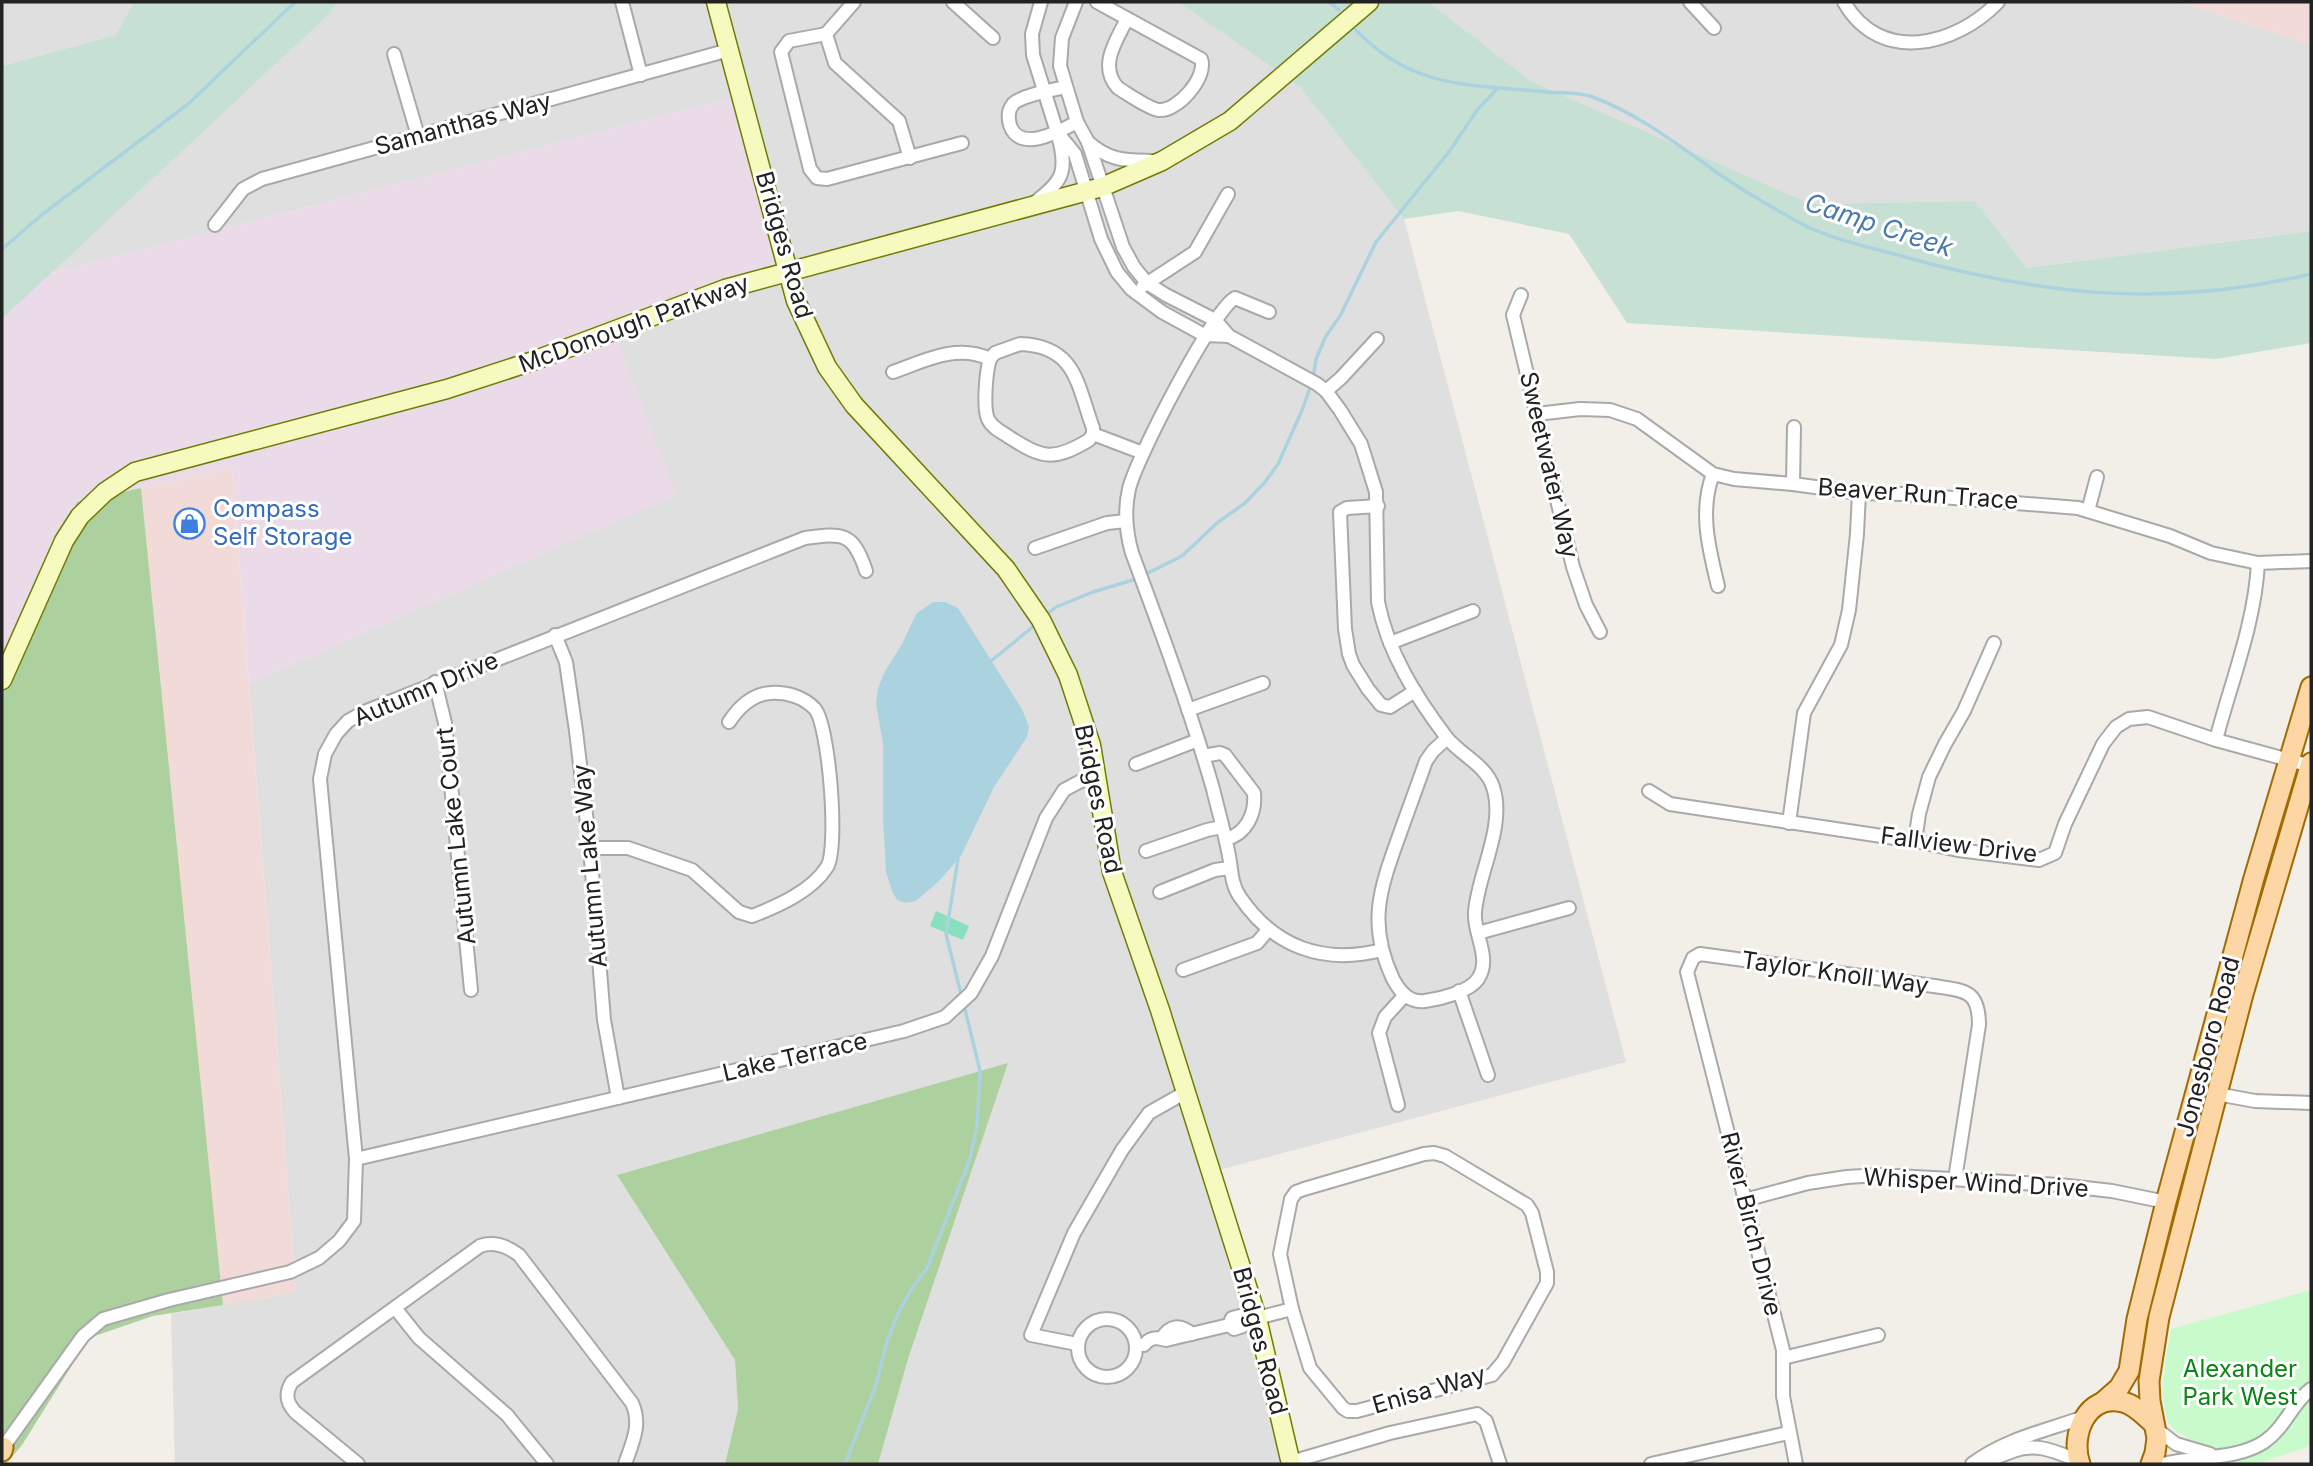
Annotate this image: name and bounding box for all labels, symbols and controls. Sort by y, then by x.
street label: Samanthas Way [371,86,554,161]
street label: Bridges Road [750,168,819,322]
water label: Camp Creek [1801,186,1958,263]
street label: McDonough Parkway [515,268,753,379]
street label: Sweetwater Way [1514,369,1585,561]
street label: Beaver Run Trace [1817,472,2019,515]
place label: Compass Self Storage [213,494,352,551]
shop icon: Compass Self Storage [173,506,207,540]
street label: Autumn Drive [349,645,502,732]
street label: Bridges Road [1069,722,1128,876]
street label: Autumn Lake Court [430,726,481,946]
street label: Autumn Lake Way [566,763,613,969]
street label: Fallview Drive [1879,821,2039,868]
street label: Taylor Knoll Way [1740,945,1930,1000]
street label: Jonesboro Road [2169,953,2246,1140]
street label: Lake Terrace [720,1026,870,1087]
street label: River Birch Drive [1715,1129,1788,1319]
street label: Whisper Wind Drive [1863,1162,2089,1203]
street label: Bridges Road [1227,1264,1294,1418]
park label: Alexander Park West [2182,1354,2298,1411]
street label: Enisa Way [1369,1360,1489,1419]

